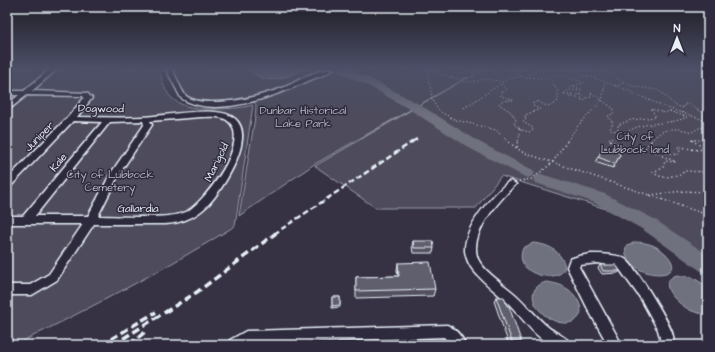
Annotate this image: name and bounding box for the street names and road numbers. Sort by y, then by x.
street label: Dogwood [78,101,124,117]
street label: Juniper [21,118,58,155]
street label: Marigold [201,140,233,185]
street label: Kale [46,150,71,175]
street label: Gallardia [117,201,159,216]

